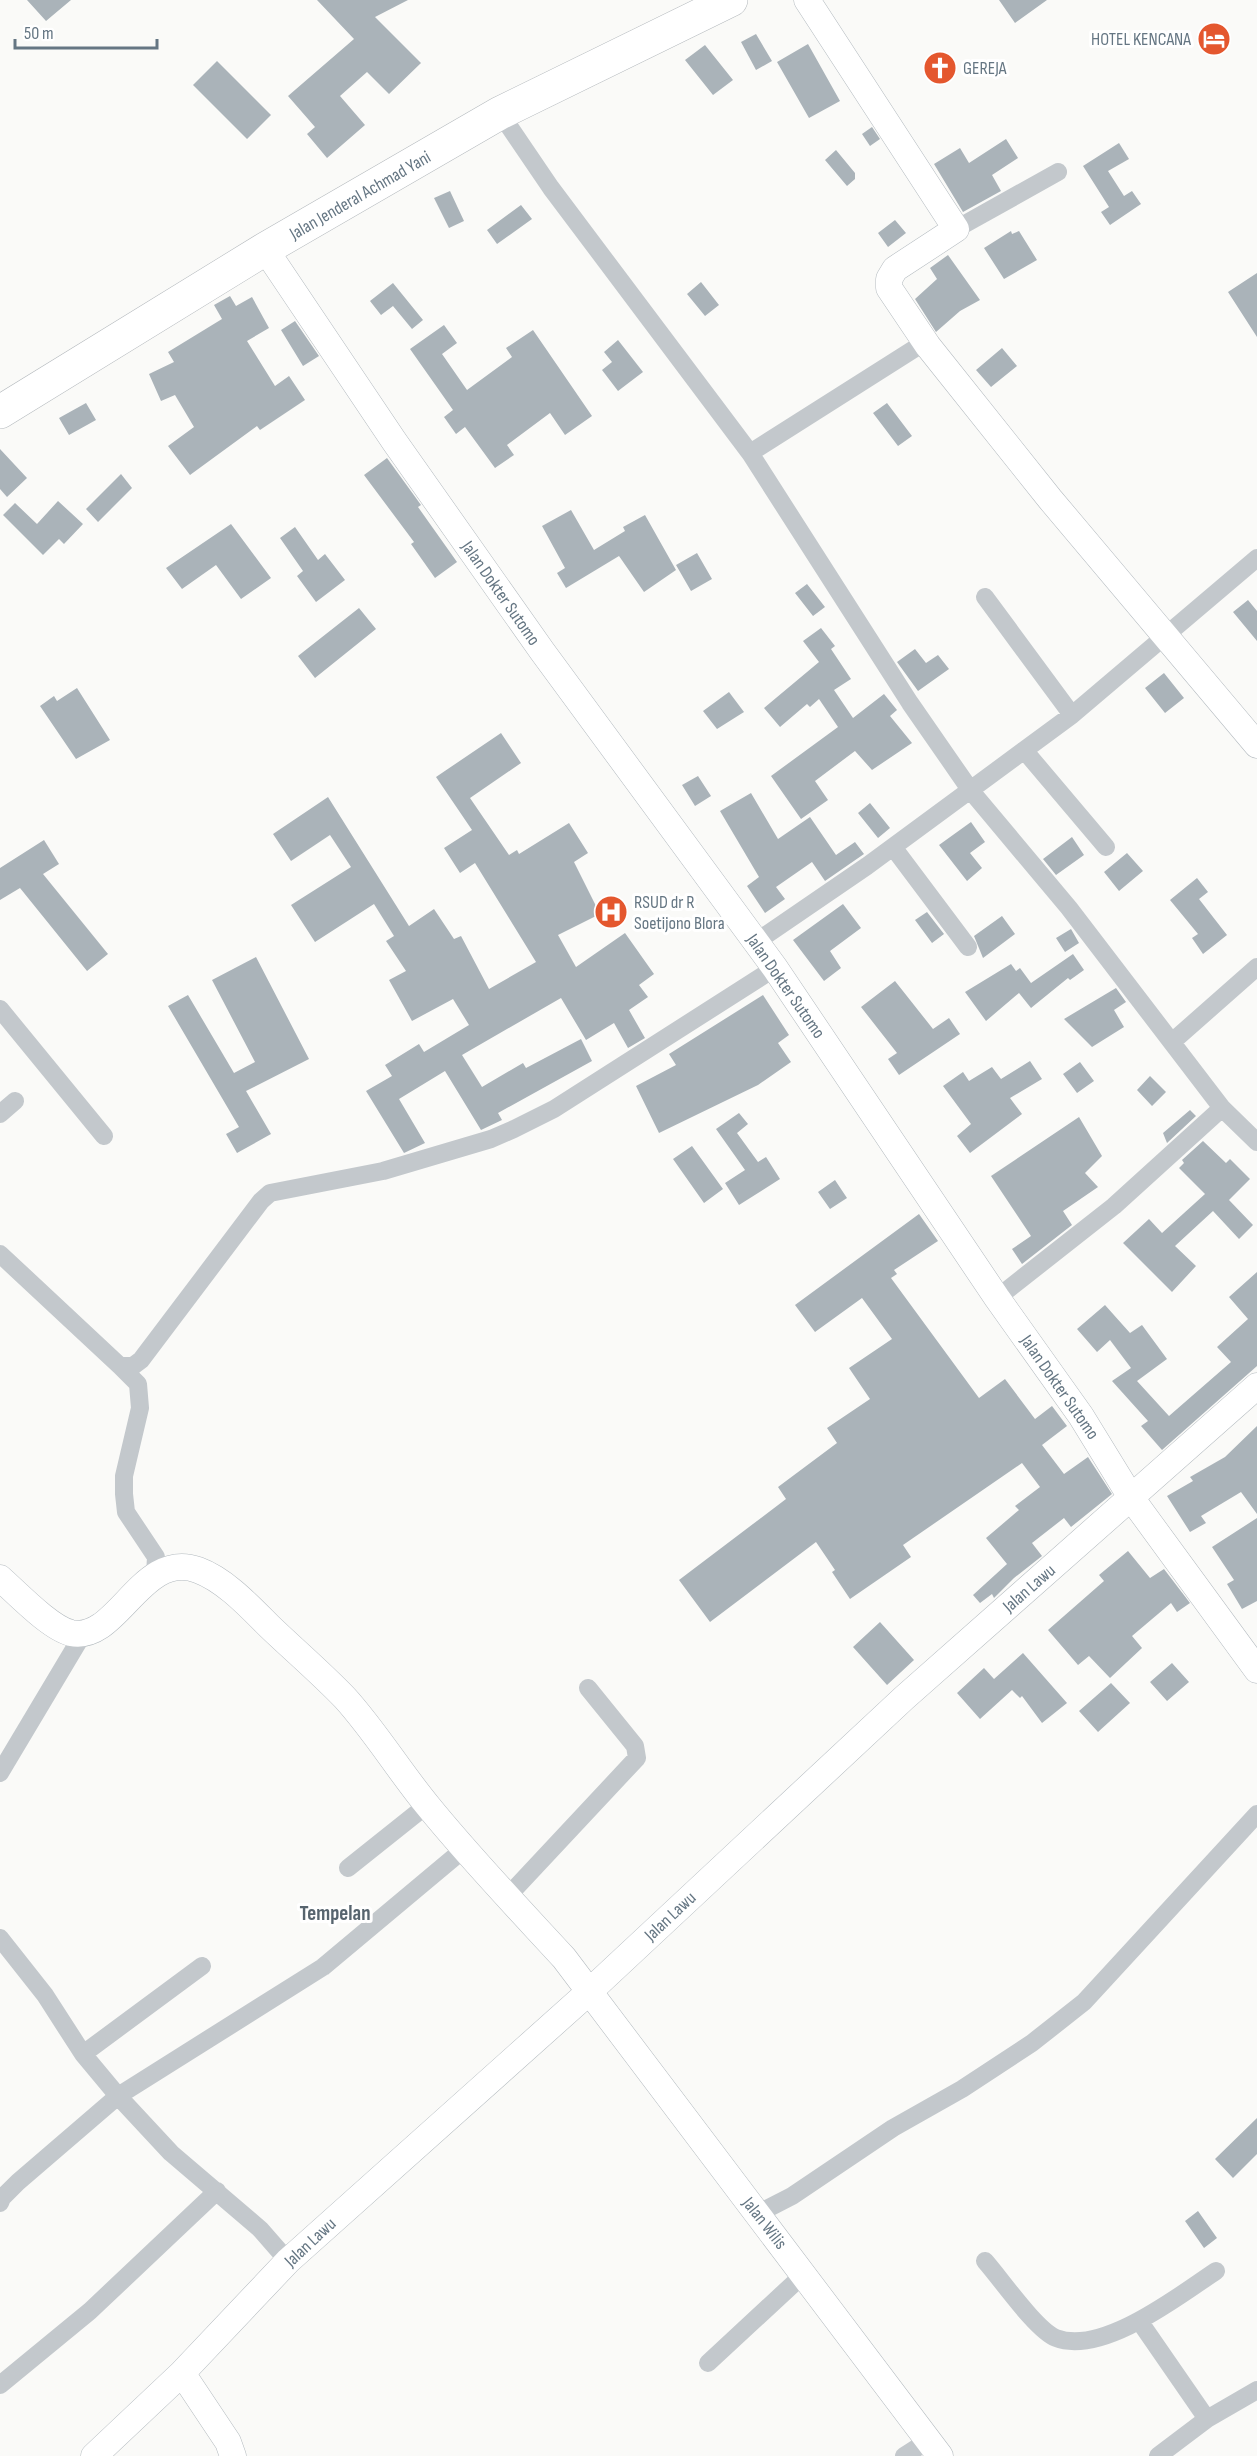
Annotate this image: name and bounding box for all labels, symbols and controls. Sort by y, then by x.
scale bar [15,12,158,50]
hotel icon: HOTEL KENCANA [1196,21,1232,57]
text: 50 m [24,23,54,44]
place label: HOTEL KENCANA [1091,29,1191,50]
church icon: GEREJA [922,50,958,86]
place label: GEREJA [963,58,1007,79]
street label: Jalan Jenderal Achmad Yani [285,147,434,245]
street label: Jalan Dokter Sutomo [456,536,544,649]
place label: RSUD dr R Soetijono Blora [634,892,725,934]
hospital icon: RSUD dr R Soetijono Blora [593,894,629,930]
street label: Jalan Dokter Sutomo [741,929,829,1042]
street label: Jalan Dokter Sutomo [1015,1330,1103,1443]
street label: Jalan Lawu [998,1560,1060,1617]
street label: Jalan Lawu [640,1887,700,1946]
district label: Tempelan [299,1901,371,1926]
street label: Jalan Wilis [737,2192,791,2253]
street label: Jalan Lawu [280,2213,340,2272]

